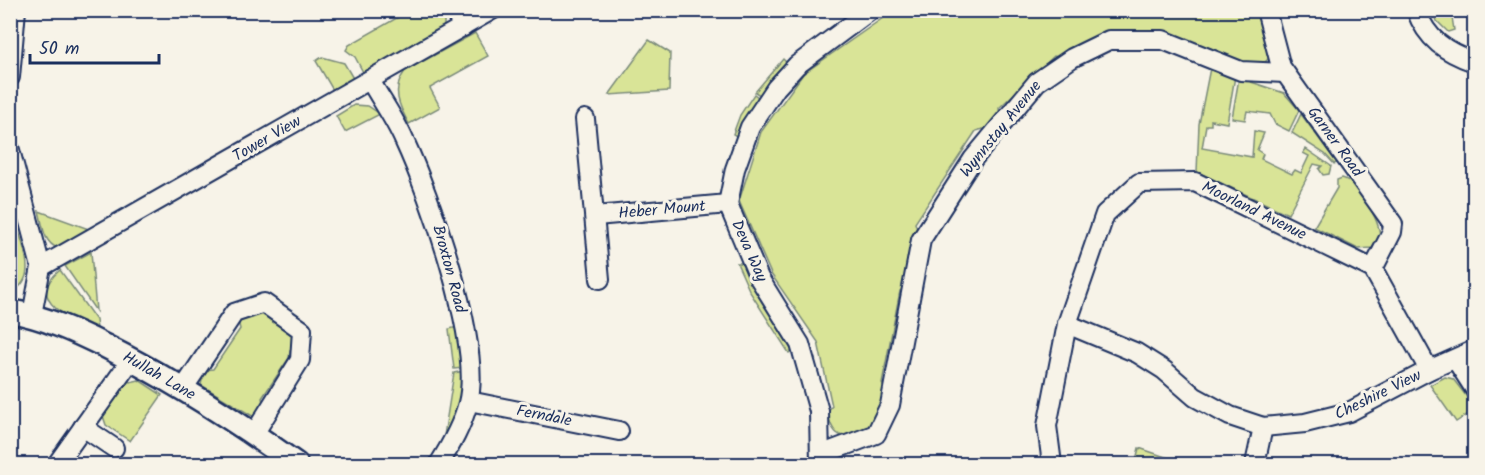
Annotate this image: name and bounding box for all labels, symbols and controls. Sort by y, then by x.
scale bar [30,27,159,65]
text: 50 m [39,35,79,64]
street label: Wynnstay Avenue [954,75,1048,183]
street label: Garner Road [1301,101,1370,183]
street label: Tower View [228,109,306,169]
street label: Moorland Avenue [1197,175,1311,247]
street label: Heber Mount [617,194,707,226]
street label: Deva Way [724,216,774,287]
street label: Broxton Road [425,222,473,317]
street label: Hullah Lane [118,345,200,407]
street label: Cheshire View [1330,363,1426,427]
street label: Ferndale [514,398,574,434]

